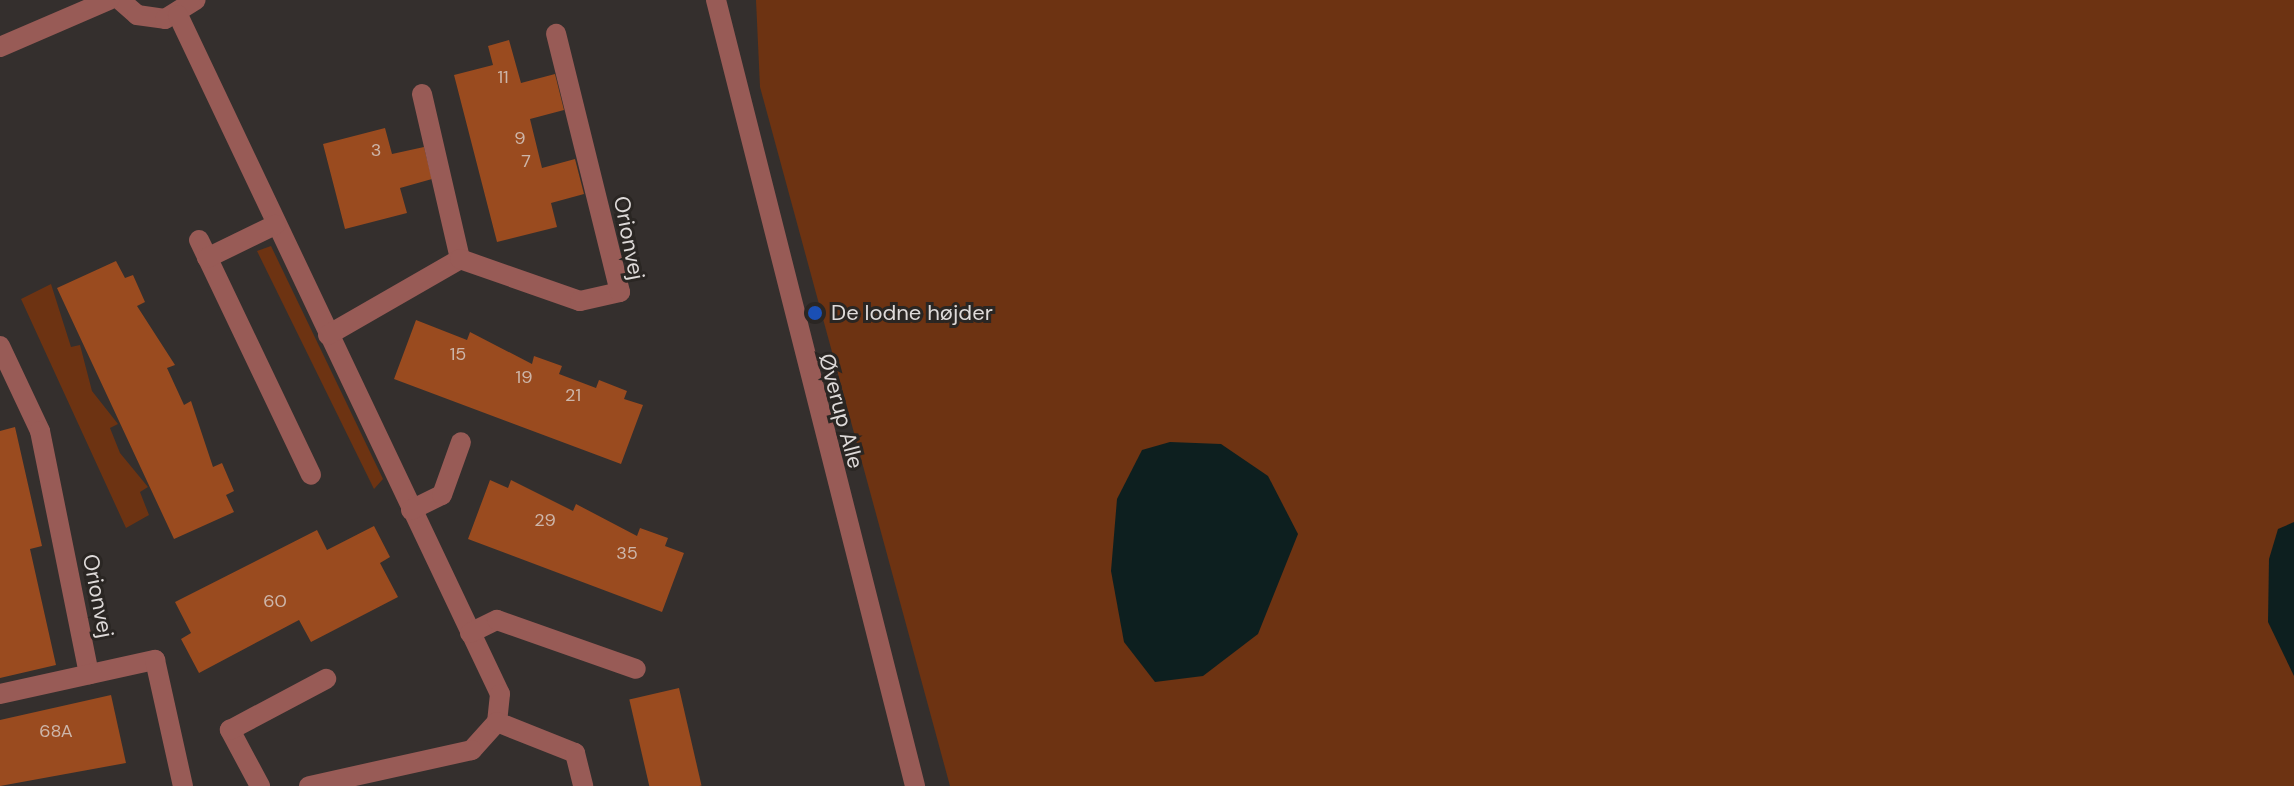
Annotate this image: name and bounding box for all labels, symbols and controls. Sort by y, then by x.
house number: 11 [497,66,509,88]
house number: 9 [514,127,526,149]
house number: 3 [371,139,381,161]
house number: 7 [521,150,531,172]
street label: Orionvej [608,194,650,282]
place label: De lodne højder [831,300,993,326]
marker: De lodne højder [806,304,824,322]
house number: 15 [450,343,466,365]
street label: Øverup Alle [813,351,869,471]
house number: 19 [516,366,532,388]
house number: 21 [565,384,581,406]
house number: 29 [534,509,556,531]
house number: 35 [616,542,638,564]
street label: Orionvej [77,552,119,640]
house number: 60 [263,590,287,612]
house number: 68A [39,720,73,742]

